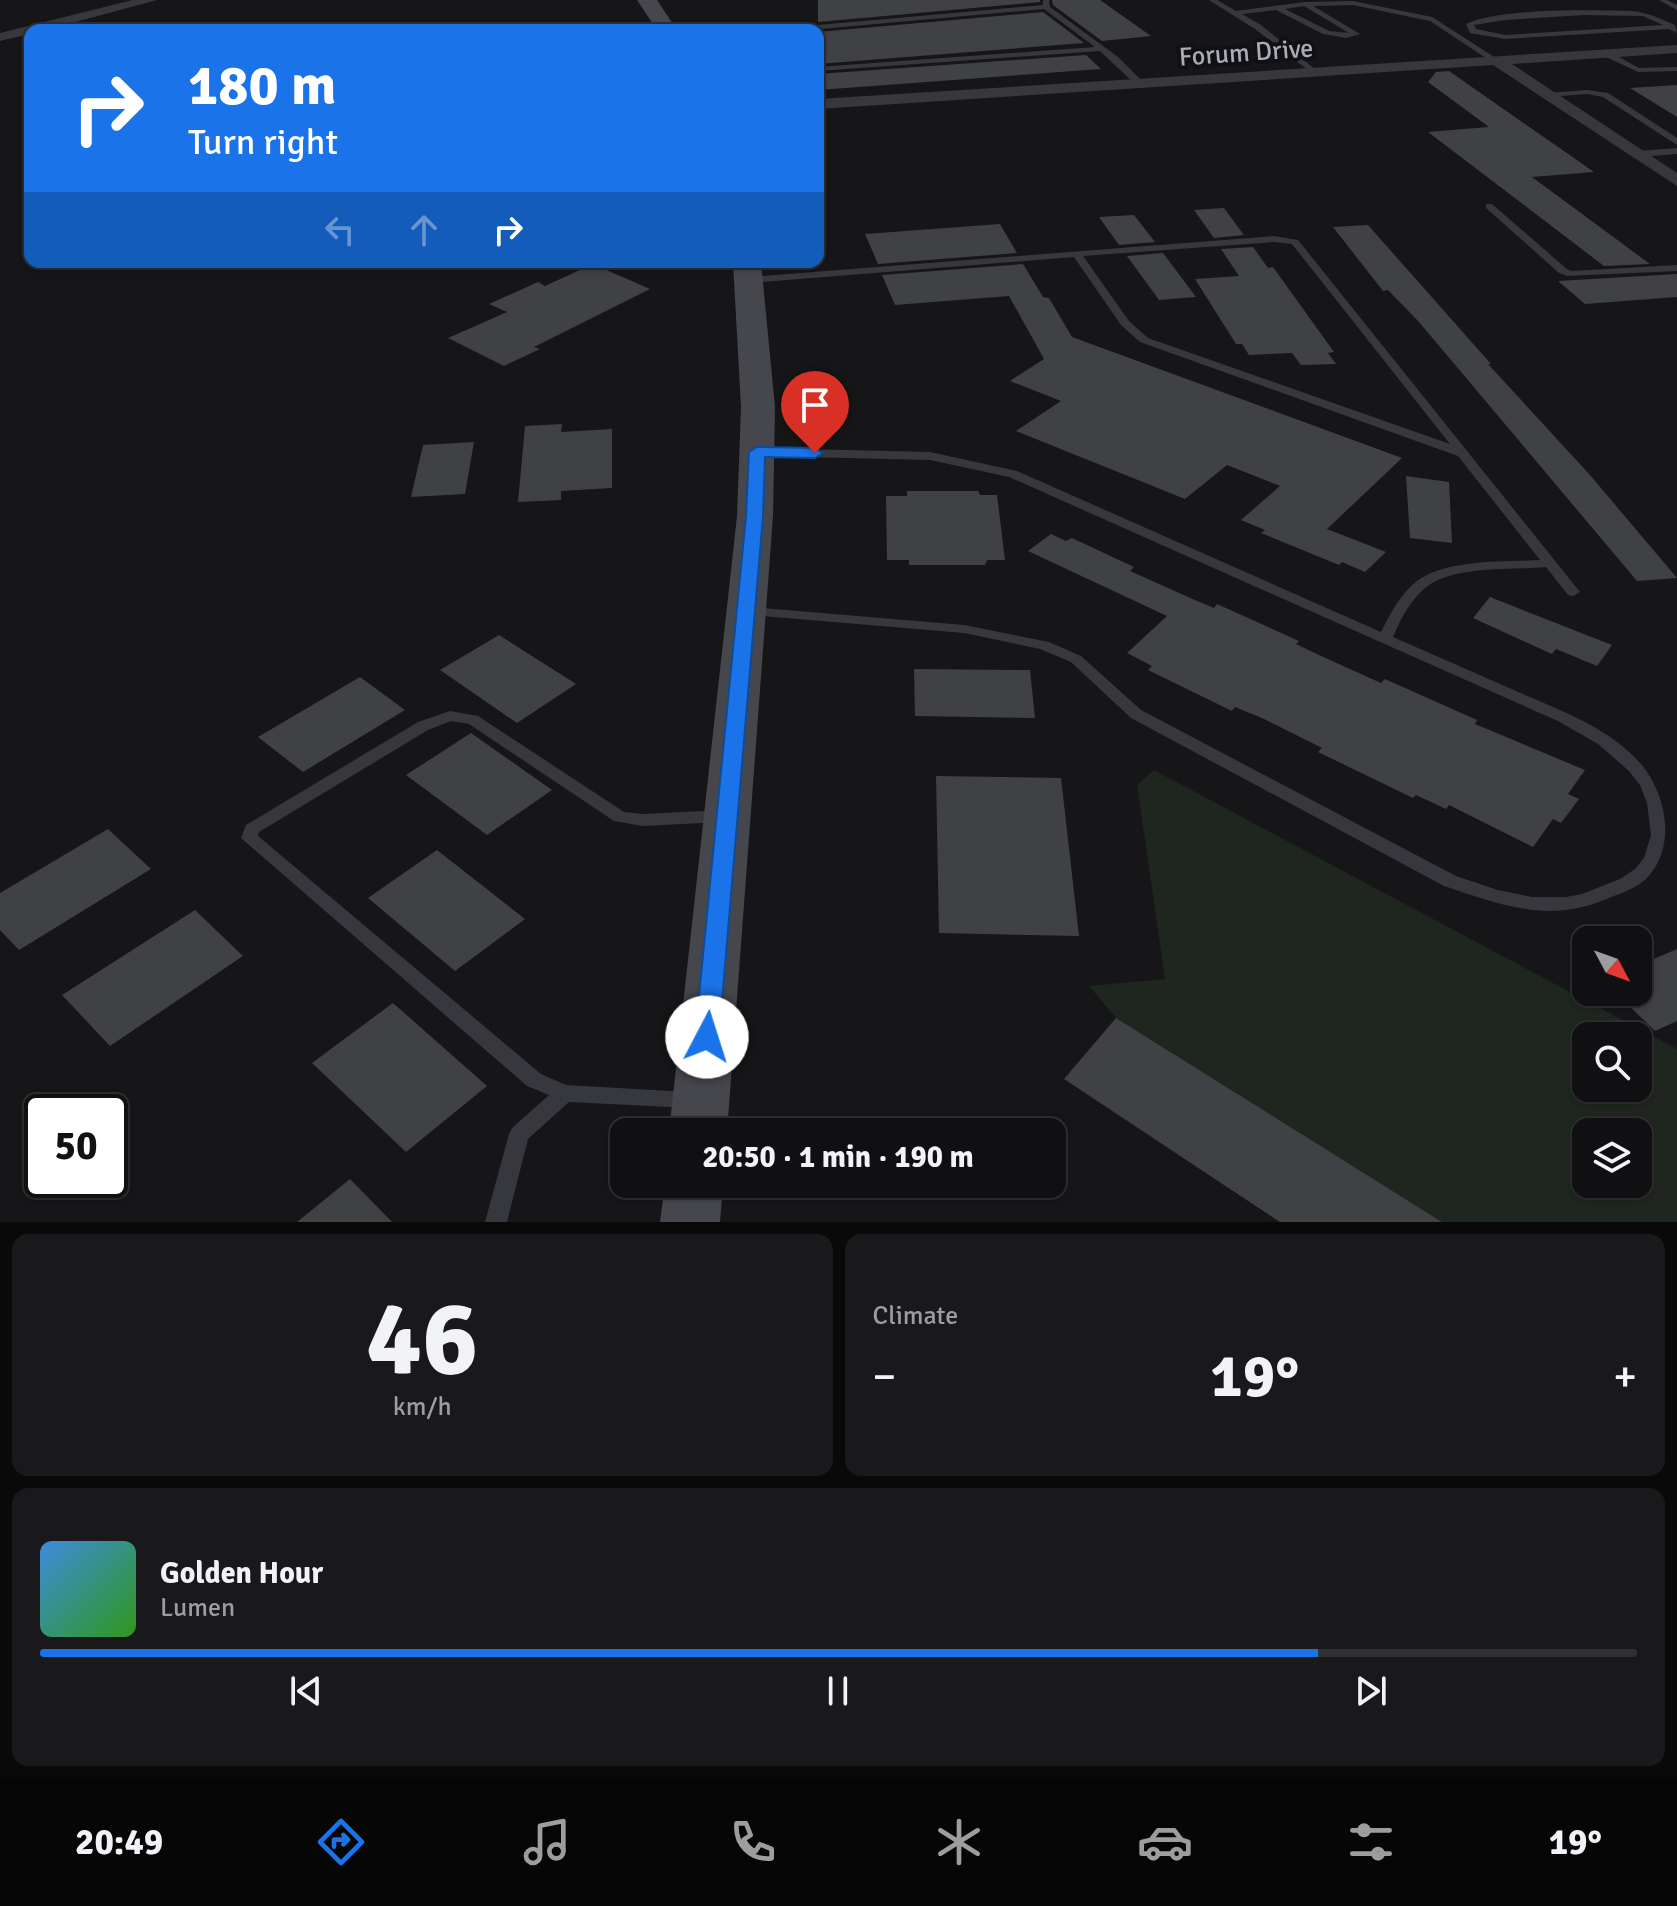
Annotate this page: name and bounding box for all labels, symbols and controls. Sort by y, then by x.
street label: Forum Drive [1178,32,1314,74]
text: 180 m [188,51,336,120]
icon: right [56,56,160,160]
text: Turn right [188,120,338,165]
icon: left [318,208,362,252]
icon: ahead [402,208,446,252]
icon: right [486,208,530,252]
pin [781,371,849,453]
icon: arrive [793,383,837,427]
north arrow [1572,926,1652,1006]
map controls [1572,926,1652,1198]
position arrow [665,995,749,1079]
button: search [1572,1022,1652,1102]
speed limit sign: 50 [24,1094,128,1198]
button: layers [1572,1118,1652,1198]
text: 20:50 · 1 min · 190 m [702,1139,974,1176]
text: 46 [366,1275,478,1403]
text: Climate [873,1300,958,1332]
text: 19° [1210,1340,1299,1414]
text: − [873,1350,896,1404]
text: + [1613,1350,1637,1404]
text: km/h [393,1391,452,1423]
text: Golden Hour [160,1555,323,1592]
text: Lumen [160,1592,235,1624]
icon: previous [284,1669,328,1713]
icon: pause [816,1669,860,1713]
icon: next [1349,1669,1393,1713]
icon: directions [313,1814,369,1870]
icon: music [519,1814,575,1870]
icon: phone [725,1814,781,1870]
icon: climate [931,1814,987,1870]
icon: car [1137,1814,1193,1870]
icon: filters [1343,1814,1399,1870]
text: 20:49 [75,1820,163,1865]
text: 19° [1549,1820,1602,1865]

